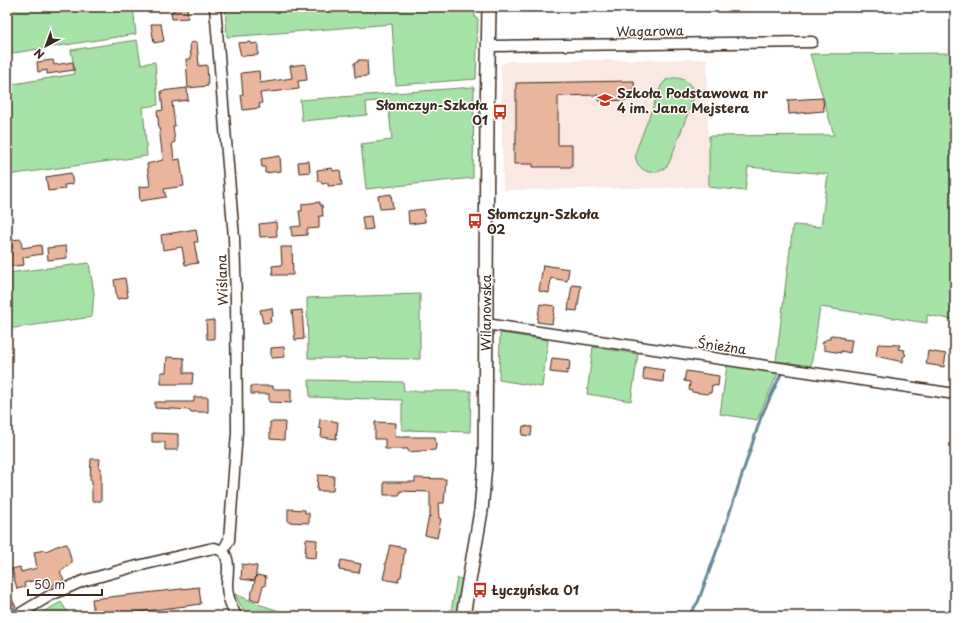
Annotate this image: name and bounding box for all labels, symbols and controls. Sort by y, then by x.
street label: Wagarowa [616,20,685,41]
north arrow [26,26,66,66]
text: N [30,44,48,63]
place label: Szkoła Podstawowa nr 4 im. Jana Mejstera [617,83,768,117]
school or university icon: Szkoła Podstawowa nr 4 im. Jana Mejstera [596,91,614,109]
place label: Słomczyn-Szkoła 01 [376,95,488,129]
bus stop icon: Słomczyn-Szkoła 01 [491,103,509,121]
place label: Słomczyn-Szkoła 02 [487,204,599,238]
bus stop icon: Słomczyn-Szkoła 02 [466,212,484,230]
street label: Wiślana [211,253,232,306]
street label: Wilanowska [476,273,495,351]
street label: Śnieżna [697,333,749,358]
scale bar [28,571,102,597]
text: 50 m [34,575,65,593]
place label: Łyczyńska 01 [491,580,579,599]
bus stop icon: Łyczyńska 01 [471,581,489,599]

